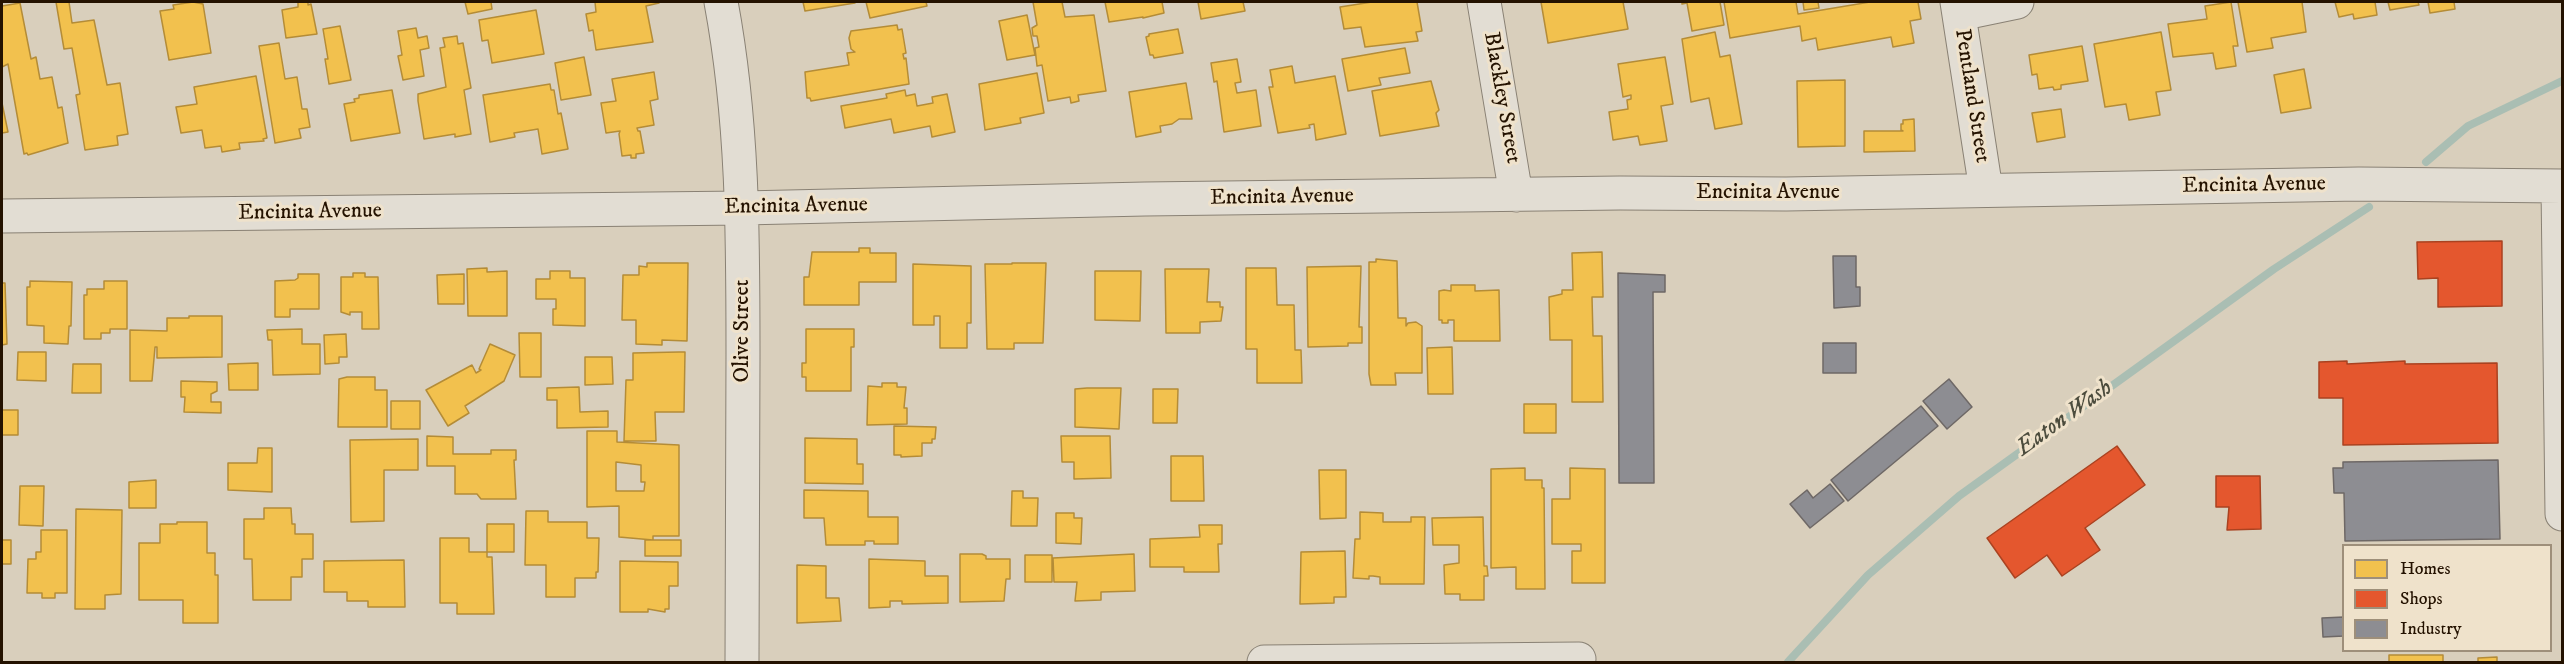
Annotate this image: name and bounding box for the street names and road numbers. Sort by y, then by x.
street label: Pentland Street [1947,27,1995,165]
street label: Blackley Street [1476,30,1526,166]
street label: Encinita Avenue [2182,172,2326,200]
street label: Encinita Avenue [1696,180,1840,206]
street label: Encinita Avenue [1210,184,1354,212]
street label: Encinita Avenue [724,193,868,221]
street label: Encinita Avenue [238,199,382,227]
street label: Olive Street [730,279,756,383]

